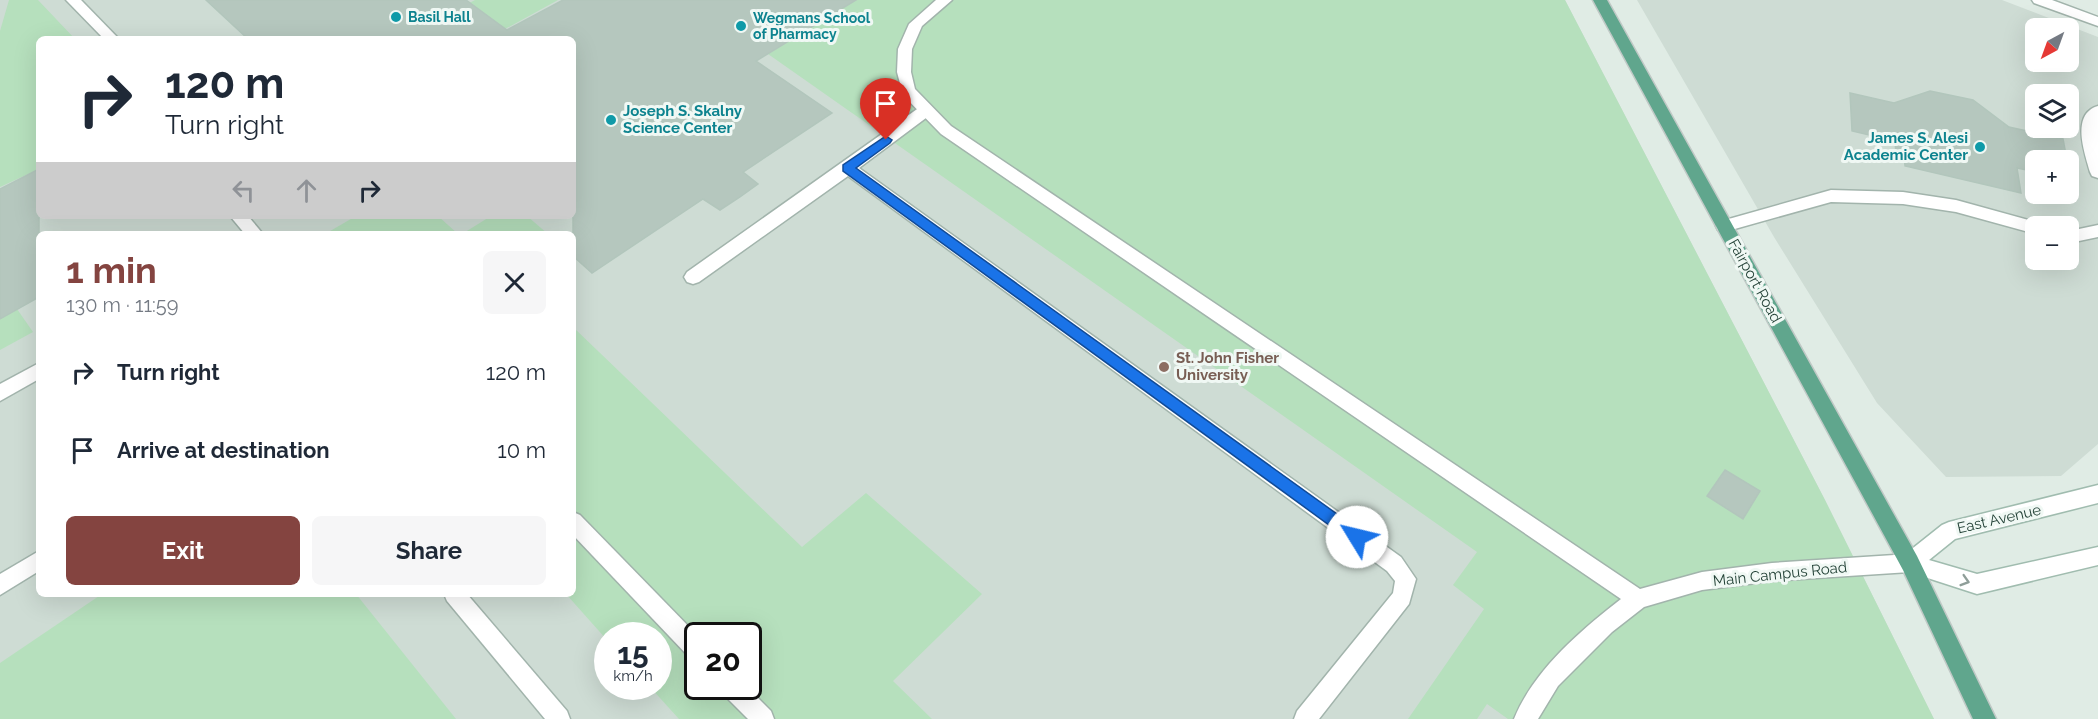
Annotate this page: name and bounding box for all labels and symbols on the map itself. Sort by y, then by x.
place label: Basil Hall [408,9,471,25]
marker: Basil Hall [389,10,403,24]
place label: Wegmans School of Pharmacy [753,10,871,42]
north arrow [2025,18,2079,72]
marker: Wegmans School of Pharmacy [734,19,748,33]
pin [860,78,911,140]
place label: Joseph S. Skalny Science Center [623,102,743,137]
marker: Joseph S. Skalny Science Center [604,113,618,127]
place label: James S. Alesi Academic Center [1844,129,1968,164]
marker: James S. Alesi Academic Center [1973,140,1987,154]
street label: Fairport Road [1725,236,1785,326]
place label: St. John Fisher University [1176,349,1279,384]
marker: St. John Fisher University [1157,360,1171,374]
street label: East Avenue [1955,501,2043,537]
position arrow [1325,505,1389,569]
street label: Main Campus Road [1712,558,1848,590]
one-way arrow [1960,573,1970,586]
speed limit sign: 20 [684,622,762,700]

